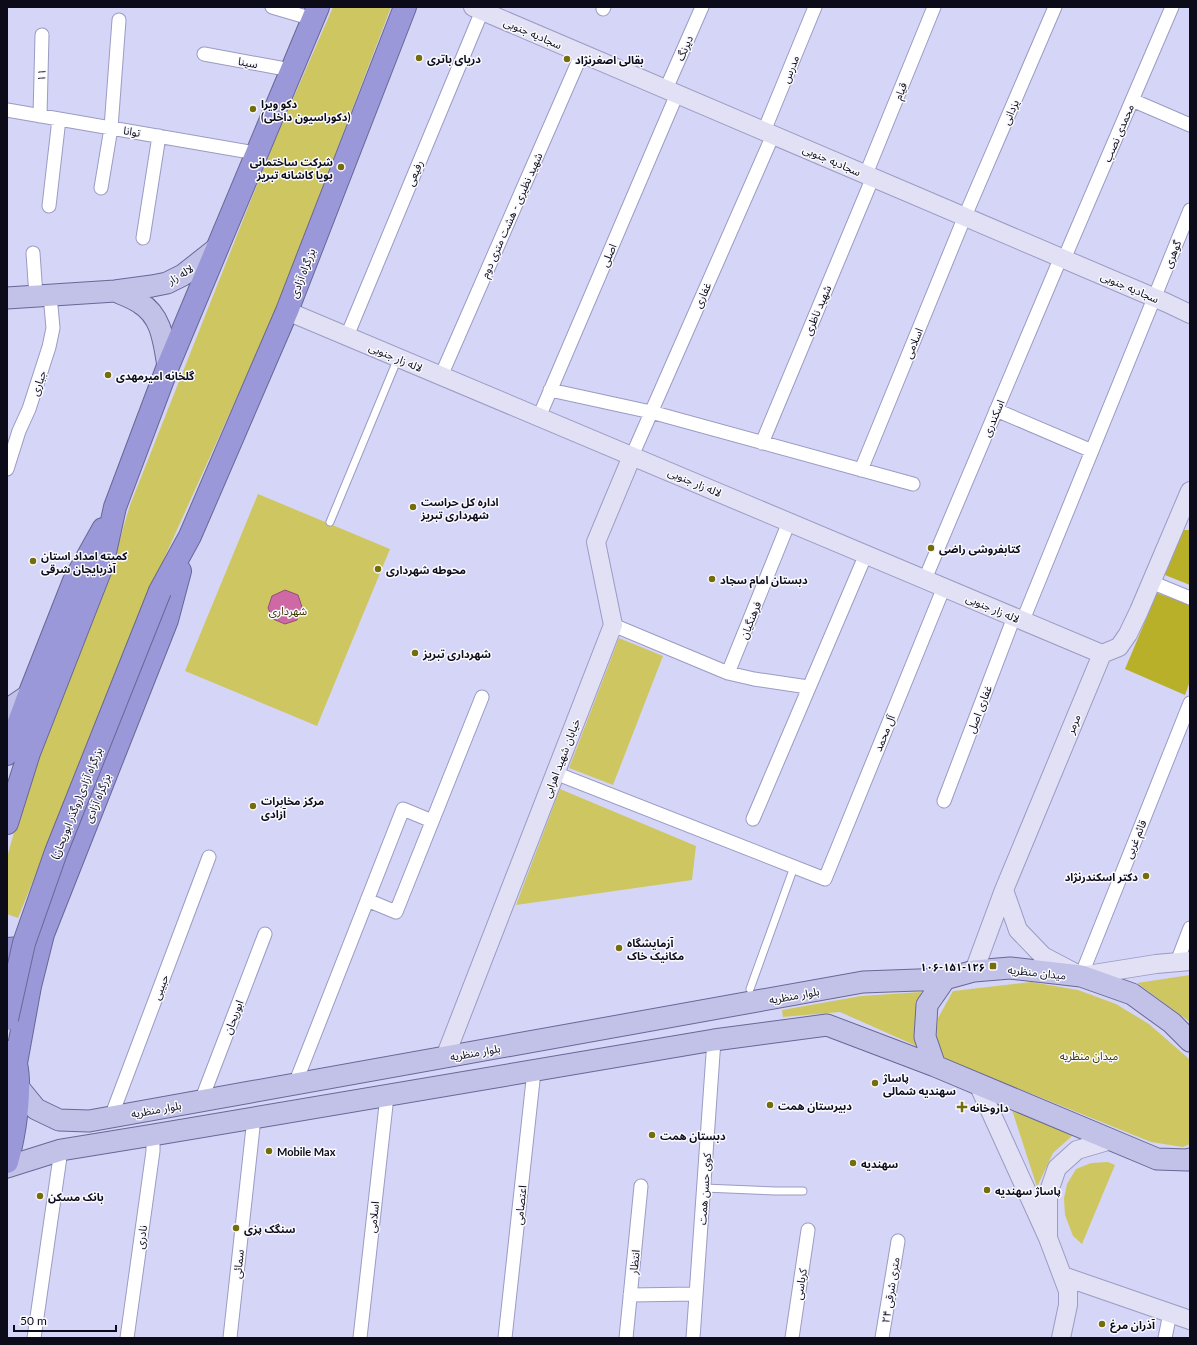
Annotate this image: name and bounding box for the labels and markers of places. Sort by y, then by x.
place label: دریای باتری [427,52,481,66]
marker: دریای باتری [414,53,424,63]
place label: بقالی اصغرنژاد [575,53,644,67]
marker: بقالی اصغرنژاد [562,54,572,64]
place label: دکو ویرا (دکوراسیون داخلی) [261,97,350,124]
marker: دکو ویرا (دکوراسیون داخلی) [248,104,258,114]
place label: شرکت ساختمانی پویا کاشانه تبریز [250,155,333,182]
marker: شرکت ساختمانی پویا کاشانه تبریز [336,162,346,172]
place label: گلخانه امیرمهدی [116,369,195,383]
marker: گلخانه امیرمهدی [103,370,113,380]
place label: اداره کل حراست شهرداری تبریز [420,495,499,522]
marker: اداره کل حراست شهرداری تبریز [408,502,418,512]
place label: کتابفروشی راضی [939,542,1021,556]
marker: کتابفروشی راضی [926,543,936,553]
place label: کمیته امداد استان آذربایجان شرقی [41,549,128,576]
marker: کمیته امداد استان آذربایجان شرقی [28,556,38,566]
place label: محوطه شهرداری [386,563,466,577]
marker: محوطه شهرداری [373,564,383,574]
place label: دبستان امام سجاد [720,573,808,589]
marker: دبستان امام سجاد [707,574,717,584]
place label: شهرداری تبریز [422,647,491,661]
marker: شهرداری تبریز [410,648,420,658]
place label: مرکز مخابرات آزادی [261,794,324,821]
marker: مرکز مخابرات آزادی [248,801,258,811]
place label: دكتر اسكندرنژاد [1065,870,1138,884]
marker: دكتر اسكندرنژاد [1141,871,1151,881]
place label: آزمایشگاه مکانیک خاک [627,936,684,963]
marker: آزمایشگاه مکانیک خاک [614,943,624,953]
place label: ۱۰۶-۱۵۱-۱۲۶ [920,960,985,973]
marker: ۱۰۶-۱۵۱-۱۲۶ [988,961,998,971]
place label: پاساژ سهندیه شمالی [882,1071,956,1098]
marker: پاساژ سهندیه شمالی [870,1078,880,1088]
place label: دبیرستان همت [778,1099,852,1113]
marker: دبیرستان همت [765,1100,775,1110]
place label: داروخانه [970,1101,1009,1115]
marker: داروخانه [957,1102,967,1112]
place label: دبستان همت [660,1129,726,1143]
marker: دبستان همت [647,1130,657,1140]
place label: Mobile Max [277,1145,336,1158]
marker: Mobile Max [264,1146,274,1156]
place label: سهندیه [861,1157,898,1171]
marker: سهندیه [848,1158,858,1168]
place label: پاساژ سهندیه [995,1184,1061,1198]
marker: پاساژ سهندیه [982,1185,992,1195]
place label: بانک مسکن [48,1190,104,1204]
marker: بانک مسکن [35,1191,45,1201]
place label: سنگک پزی [244,1222,295,1236]
marker: سنگک پزی [231,1223,241,1233]
place label: آذران مرغ [1110,1318,1155,1333]
marker: آذران مرغ [1097,1319,1107,1329]

